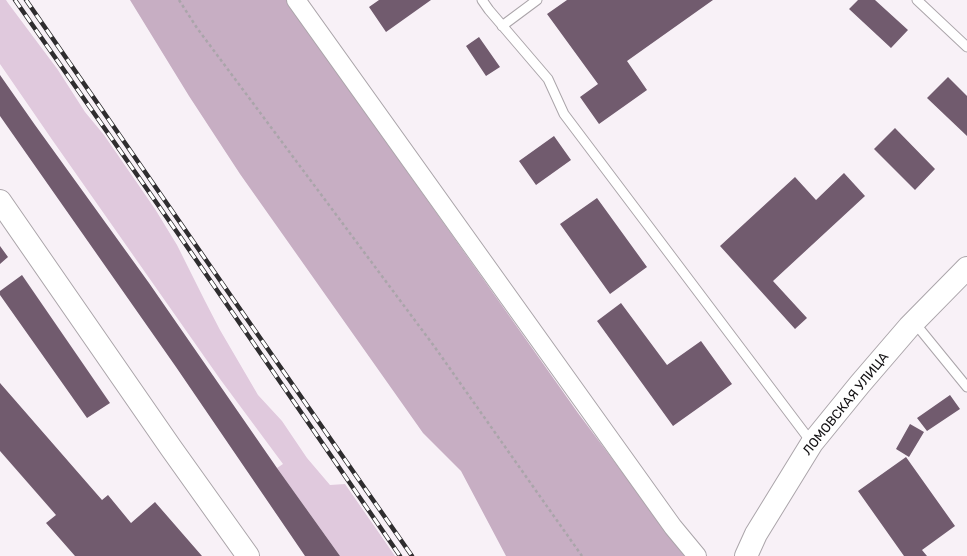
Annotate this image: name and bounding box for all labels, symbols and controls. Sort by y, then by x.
street label: ЛОМОВСКАЯ УЛИЦА [800,350,892,458]

